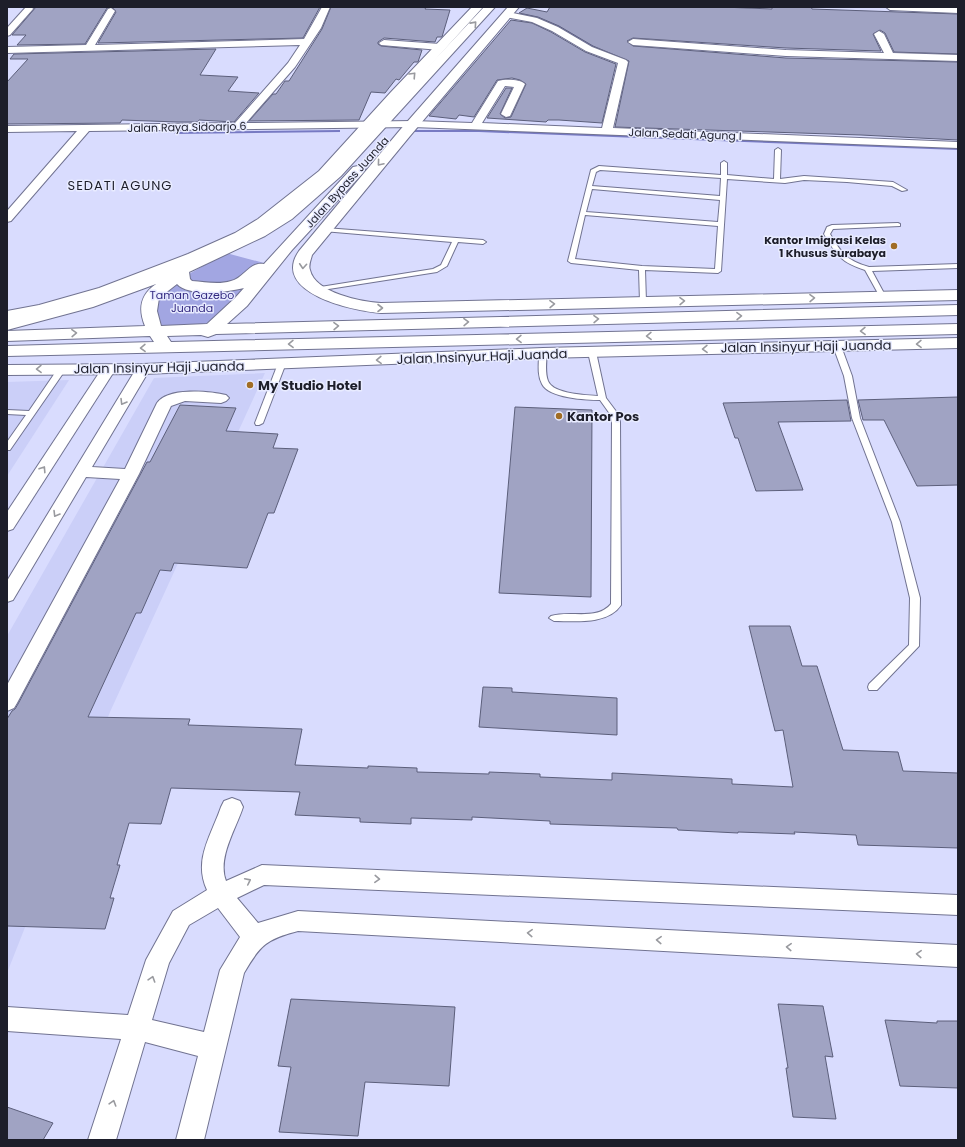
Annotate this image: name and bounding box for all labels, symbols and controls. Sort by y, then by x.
one-way arrow [469,22,476,29]
one-way arrow [408,72,416,80]
street label: Jalan Raya Sidoarjo 6 [127,118,247,136]
street label: Jalan Sedati Agung I [628,124,742,144]
street label: Jalan Bypass Juanda [302,133,392,231]
one-way arrow [377,158,384,165]
district label: SEDATI AGUNG [68,176,172,195]
place label: Kantor Imigrasi Kelas 1 Khusus Surabaya [764,232,886,261]
marker: Kantor Imigrasi Kelas 1 Khusus Surabaya [889,241,899,251]
one-way arrow [298,262,307,269]
park label: Taman Gazebo Juanda [150,287,234,316]
one-way arrow [809,294,815,302]
one-way arrow [679,297,685,305]
one-way arrow [549,300,555,308]
one-way arrow [377,304,383,312]
one-way arrow [736,311,742,320]
one-way arrow [593,315,599,323]
one-way arrow [463,318,469,327]
one-way arrow [333,321,339,330]
one-way arrow [860,327,866,336]
one-way arrow [71,329,77,338]
one-way arrow [646,332,652,341]
one-way arrow [516,335,522,343]
street label: Jalan Insinyur Haji Juanda [720,336,892,357]
one-way arrow [916,339,922,348]
one-way arrow [288,340,294,348]
one-way arrow [140,344,146,352]
street label: Jalan Insinyur Haji Juanda [396,344,568,369]
one-way arrow [702,345,708,353]
one-way arrow [376,355,382,364]
street label: Jalan Insinyur Haji Juanda [73,357,245,378]
one-way arrow [36,365,42,373]
place label: My Studio Hotel [258,376,362,395]
marker: My Studio Hotel [245,380,255,390]
one-way arrow [120,398,127,405]
place label: Kantor Pos [567,407,639,426]
marker: Kantor Pos [554,411,564,421]
one-way arrow [39,466,46,473]
one-way arrow [53,510,61,517]
one-way arrow [374,875,380,883]
one-way arrow [244,878,251,886]
one-way arrow [527,929,533,937]
one-way arrow [656,936,662,945]
one-way arrow [786,943,792,952]
one-way arrow [916,950,922,959]
one-way arrow [147,975,156,982]
one-way arrow [108,1099,117,1106]

